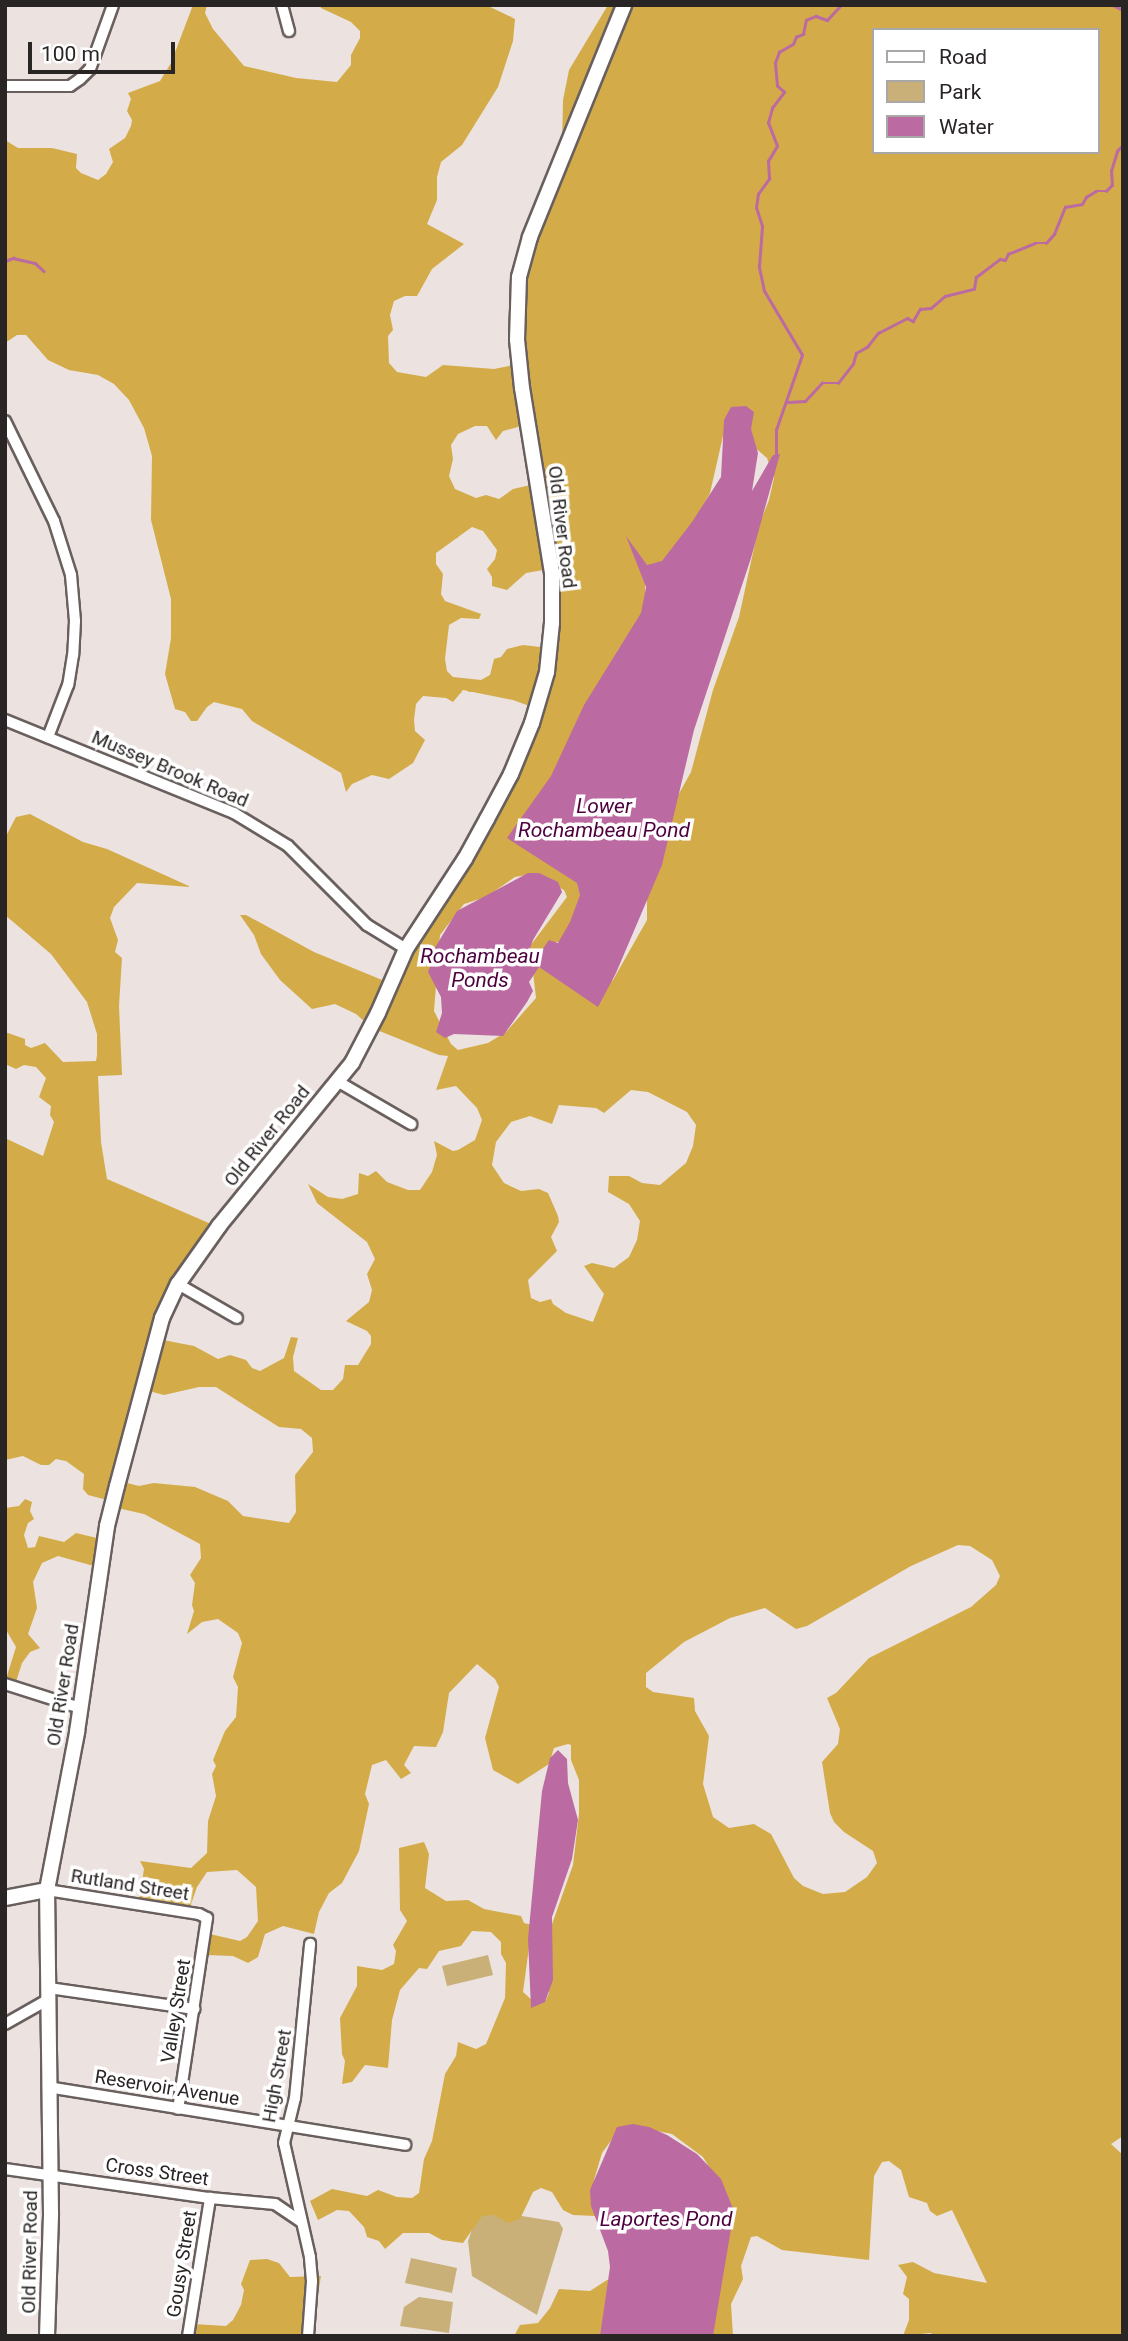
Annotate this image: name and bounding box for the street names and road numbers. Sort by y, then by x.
street label: Old River Road [543,464,581,590]
street label: Mussey Brook Road [88,726,252,812]
street label: Old River Road [219,1081,315,1191]
street label: Old River Road [42,1622,84,1748]
street label: Rutland Street [69,1864,191,1906]
street label: Valley Street [157,1957,195,2065]
street label: High Street [258,2028,296,2124]
street label: Reservoir Avenue [93,2065,241,2111]
street label: Cross Street [104,2153,210,2191]
street label: Old River Road [18,2190,42,2314]
street label: Gousy Street [162,2209,202,2319]

